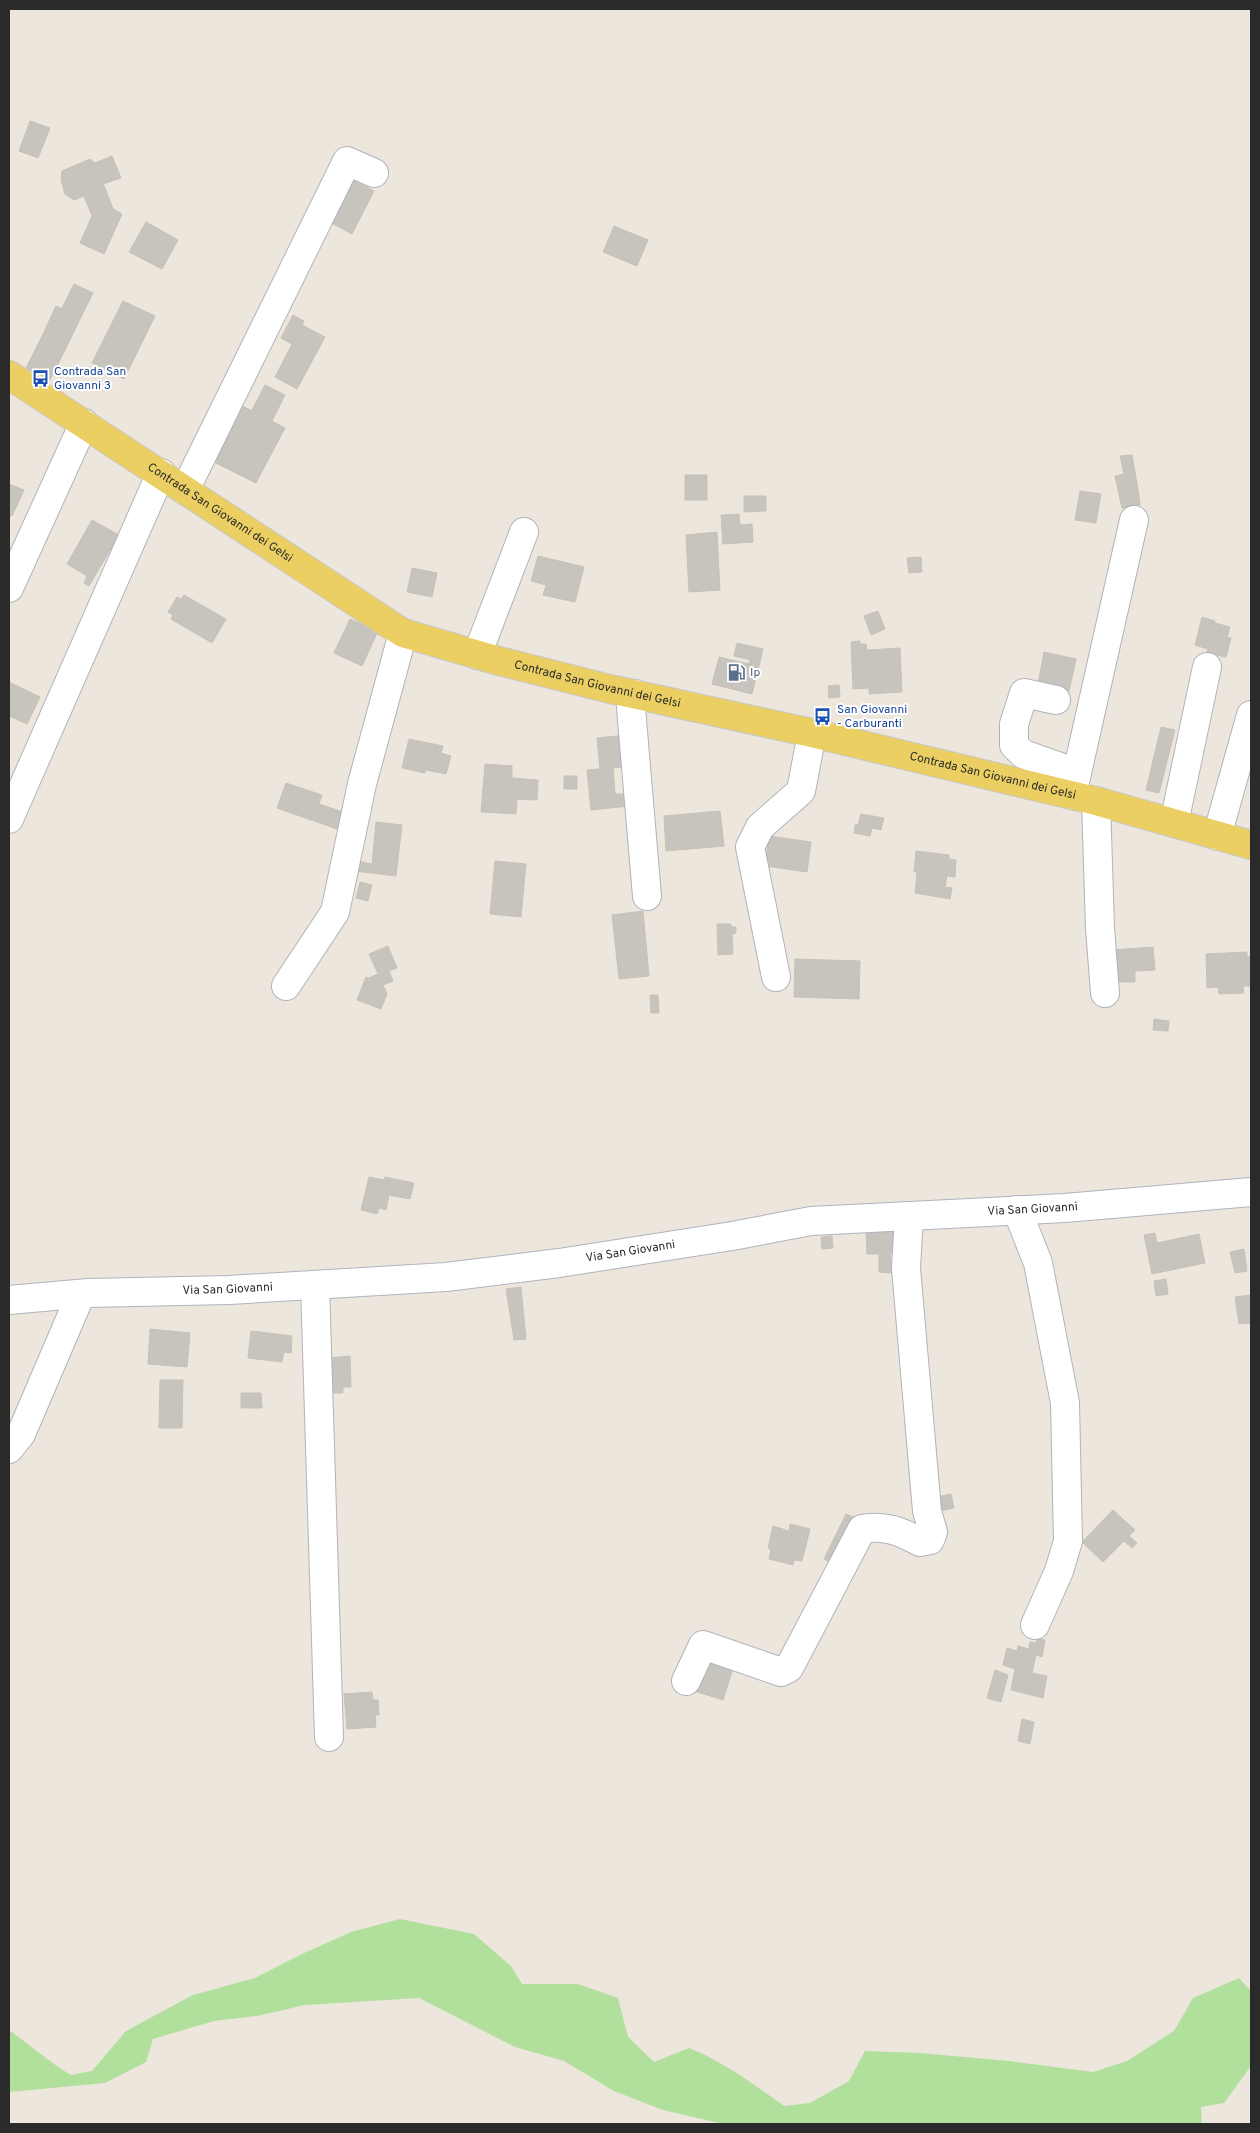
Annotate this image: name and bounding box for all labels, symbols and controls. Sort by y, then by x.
place label: Contrada San Giovanni 3 [54,364,126,394]
bus stop icon: Contrada San Giovanni 3 [30,369,50,389]
street label: Contrada San Giovanni dei Gelsi [144,460,296,567]
street label: Contrada San Giovanni dei Gelsi [512,657,682,712]
fuel station icon: Ip [726,663,746,683]
place label: Ip [750,665,760,681]
place label: San Giovanni - Carburanti [837,702,907,732]
bus stop icon: San Giovanni - Carburanti [813,707,833,727]
street label: Contrada San Giovanni dei Gelsi [908,749,1078,804]
street label: Via San Giovanni [987,1199,1078,1220]
street label: Via San Giovanni [585,1237,676,1267]
street label: Via San Giovanni [182,1279,273,1299]

